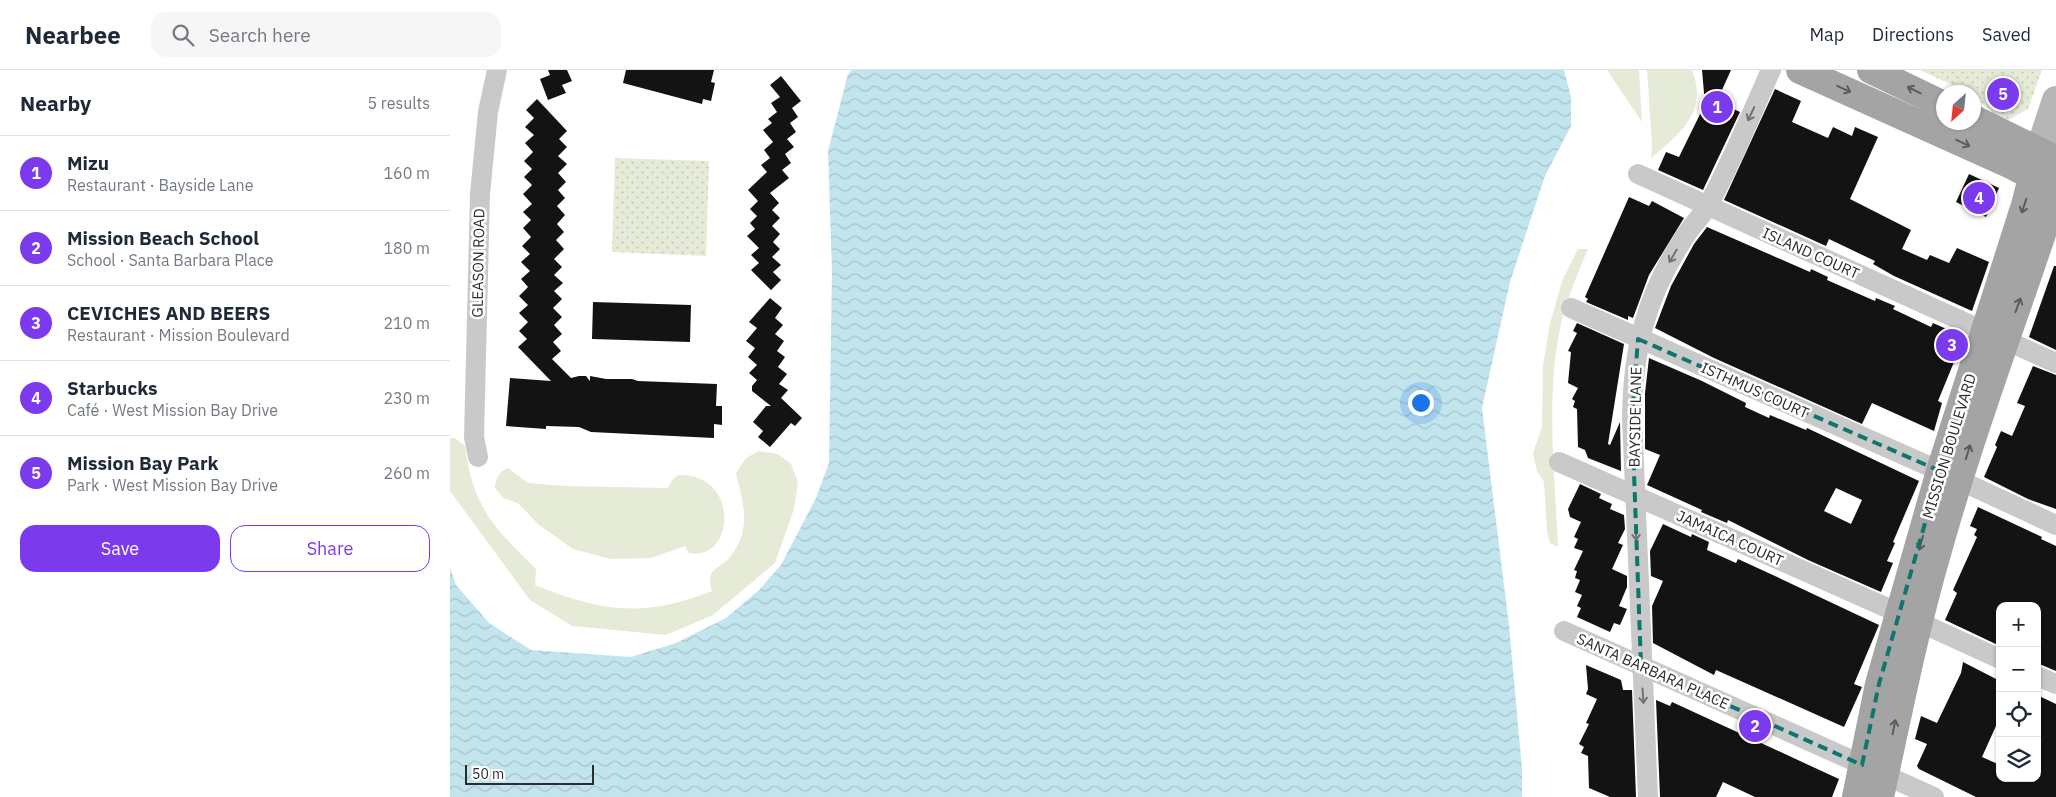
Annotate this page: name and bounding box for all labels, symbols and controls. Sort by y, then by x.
search box [151,12,501,57]
text: Nearbee [25,19,121,51]
icon: search [169,21,197,49]
text: Search here [209,23,311,47]
text: Map [1809,23,1844,46]
text: Directions [1872,23,1954,46]
text: Saved [1982,23,2031,46]
pin: 5 [1987,75,2019,113]
one-way arrow [1836,85,1851,95]
one-way arrow [1907,85,1922,95]
north arrow [1936,85,1981,130]
pin: 1 [1701,88,1733,126]
text: Nearby [20,89,91,117]
text: 5 results [367,93,430,113]
one-way arrow [1746,106,1755,121]
one-way arrow [1956,138,1971,148]
text: Mizu [67,151,109,175]
text: 1 [31,163,41,183]
text: 160 m [383,163,430,183]
text: Restaurant · Bayside Lane [67,175,253,195]
pin: 4 [1963,179,1995,217]
one-way arrow [2019,198,2029,214]
street label: GLEASON ROAD [468,208,488,318]
street label: ISLAND COURT [1760,223,1863,283]
text: Mission Beach School [67,226,259,250]
text: 2 [31,238,41,258]
text: 180 m [383,238,430,258]
one-way arrow [1668,249,1678,264]
text: School · Santa Barbara Place [67,250,273,270]
one-way arrow [2014,298,2023,313]
text: CEVICHES AND BEERS [67,301,270,325]
text: 3 [31,313,41,333]
text: 210 m [383,313,430,333]
text: Restaurant · Mission Boulevard [67,325,290,345]
pin: 3 [1936,326,1968,364]
street label: ISTHMUS COURT [1698,358,1812,422]
street label: BAYSIDE LANE [1625,366,1645,468]
street label: MISSION BOULEVARD [1918,371,1980,521]
text: Starbucks [67,376,158,400]
text: 4 [31,388,41,408]
text: 230 m [383,388,430,408]
your location [1408,390,1434,416]
text: Café · West Mission Bay Drive [67,400,278,420]
one-way arrow [1964,445,1973,461]
text: Mission Bay Park [67,451,219,475]
text: 5 [31,463,41,483]
text: 260 m [383,463,430,483]
text: Park · West Mission Bay Drive [67,475,278,495]
street label: JAMAICA COURT [1674,506,1787,570]
button: Save [20,525,220,572]
button: Share [230,525,430,572]
one-way arrow [1631,525,1640,541]
one-way arrow [1915,535,1925,551]
map controls [1996,602,2041,782]
button: + [1996,602,2041,647]
street label: SANTA BARBARA PLACE [1574,629,1732,713]
button: − [1996,647,2041,692]
one-way arrow [1639,687,1648,703]
button: locate [1996,692,2041,737]
pin: 2 [1739,707,1771,745]
one-way arrow [1890,720,1899,736]
button: layers [1996,737,2041,782]
scale bar [465,762,594,785]
text: 50 m [472,765,504,783]

